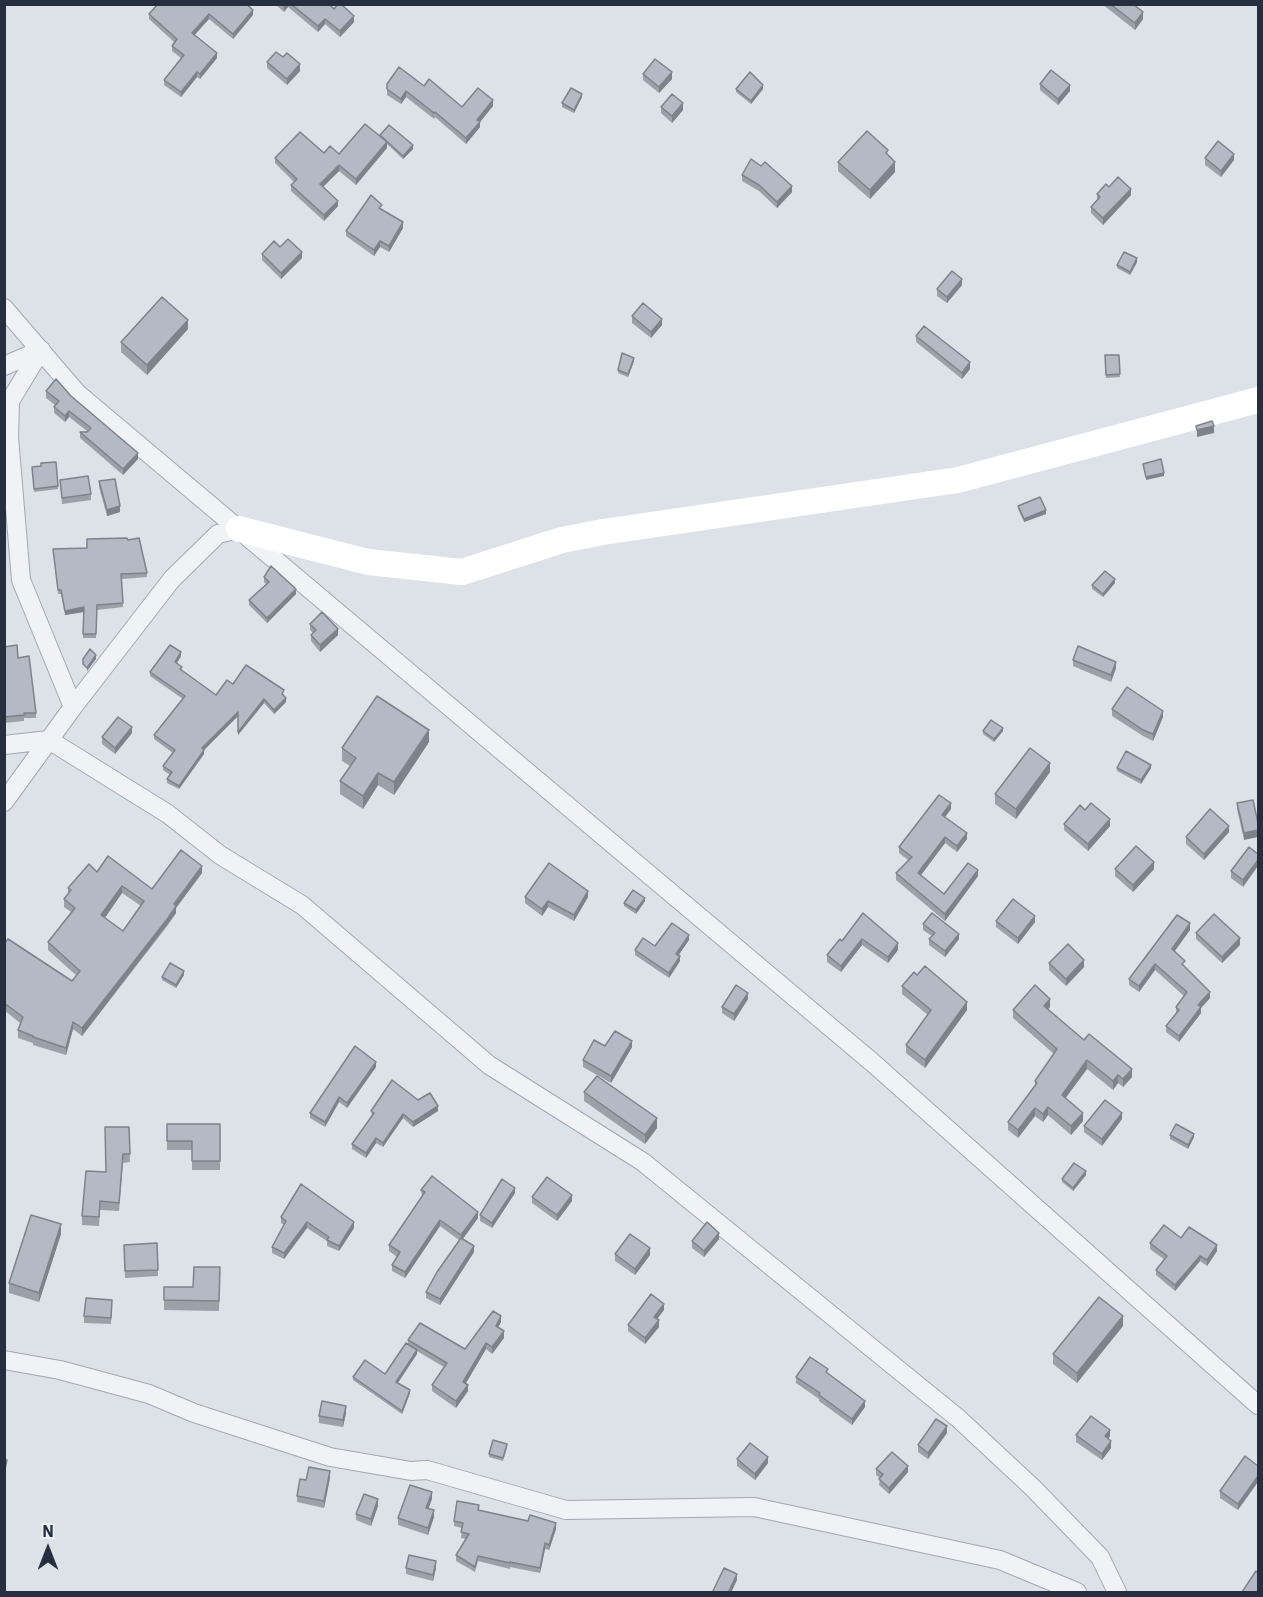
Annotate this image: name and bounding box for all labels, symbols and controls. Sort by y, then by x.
north arrow [18,1519,78,1579]
text: N [42,1521,54,1541]

